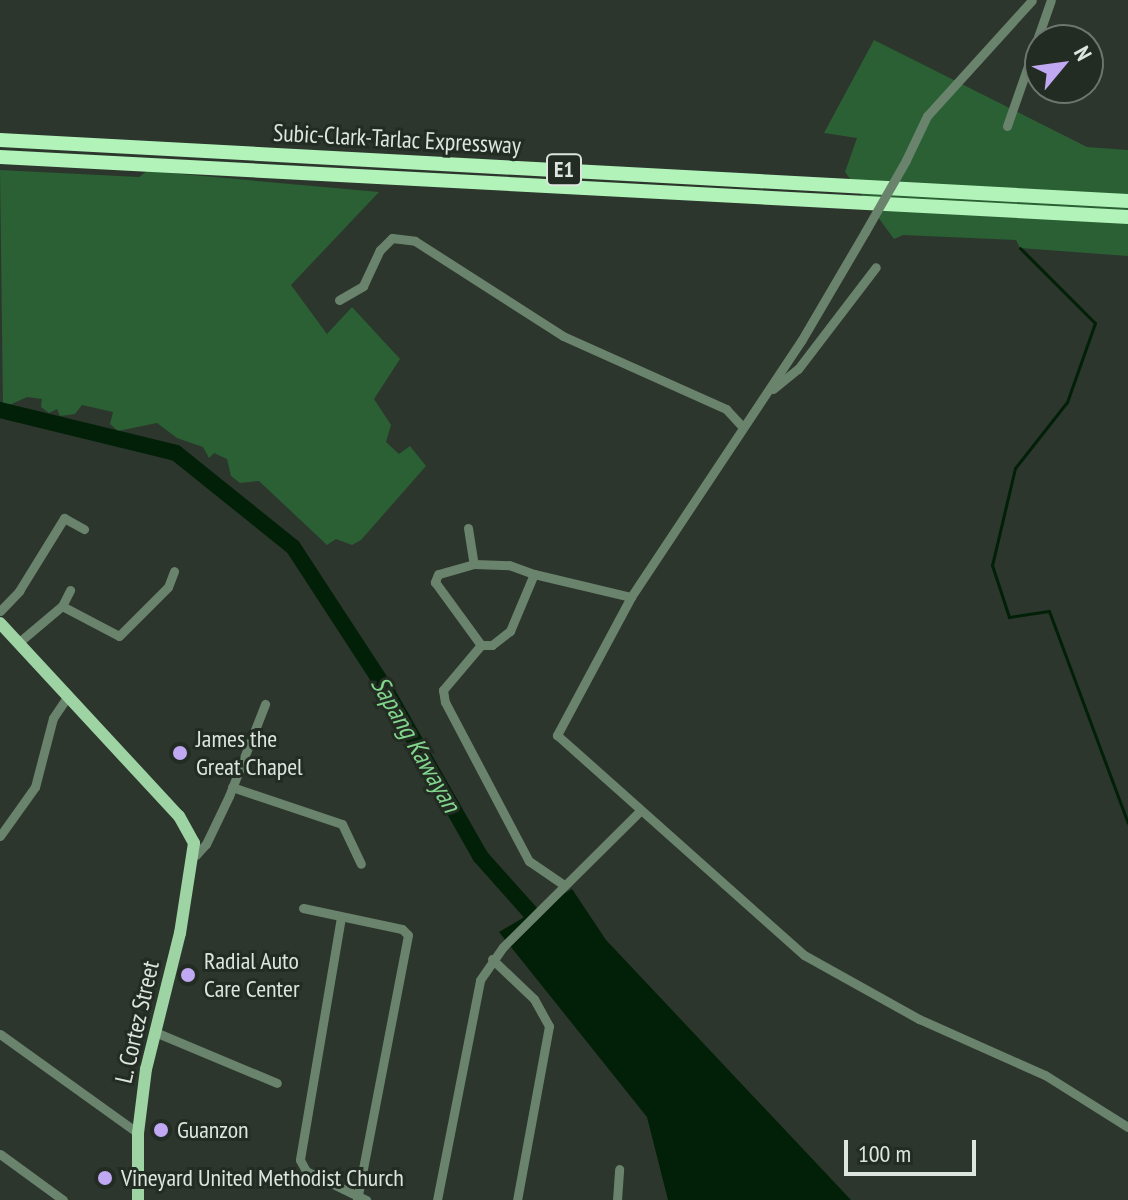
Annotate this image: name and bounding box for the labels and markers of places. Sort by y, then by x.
place label: James the Great Chapel [196,725,303,781]
marker: James the Great Chapel [171,744,189,762]
place label: Radial Auto Care Center [204,947,300,1003]
marker: Radial Auto Care Center [179,966,197,984]
place label: Guanzon [177,1116,249,1144]
marker: Guanzon [152,1121,170,1139]
place label: Vineyard United Methodist Church [121,1164,404,1192]
marker: Vineyard United Methodist Church [96,1169,114,1187]

